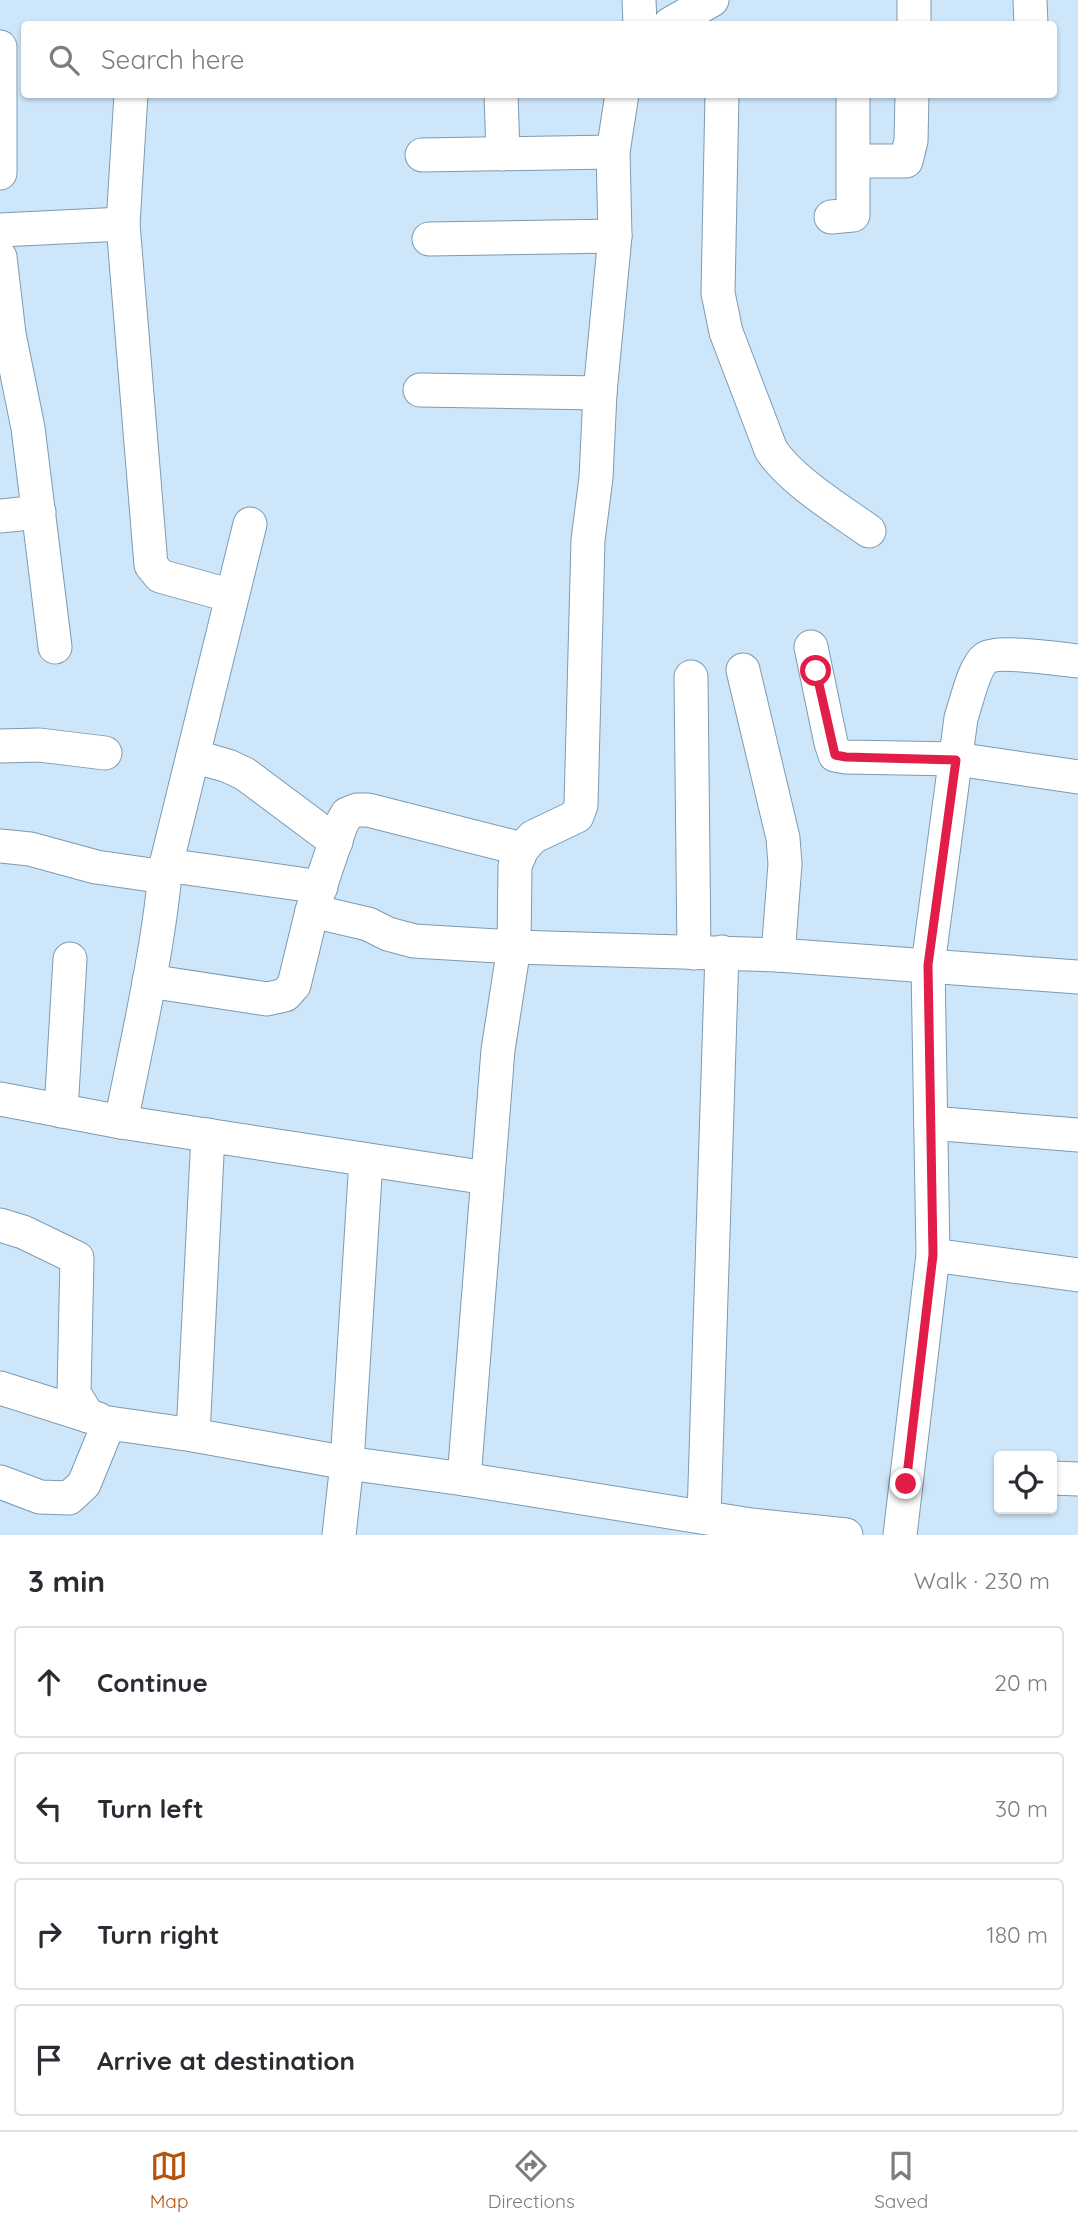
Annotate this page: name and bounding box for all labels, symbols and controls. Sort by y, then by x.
search box [21,21,1057,98]
icon: search [45,41,83,79]
text: Search here [101,43,245,76]
route start [800,655,831,686]
map controls [994,1451,1057,1514]
button: locate [994,1451,1057,1514]
route end [890,1468,921,1499]
text: 3 min [28,1562,105,1600]
text: Walk · 230 m [914,1566,1050,1595]
icon: ahead [30,1663,68,1701]
text: Continue [97,1666,208,1699]
text: 20 m [994,1668,1048,1697]
icon: left [30,1789,68,1827]
text: Turn left [97,1792,204,1825]
text: 30 m [995,1794,1048,1823]
icon: right [30,1915,68,1953]
text: Turn right [97,1918,219,1951]
text: 180 m [986,1920,1048,1949]
icon: arrive [30,2041,68,2079]
text: Arrive at destination [97,2044,355,2077]
tab: Map [150,2147,188,2213]
tab: Directions [488,2147,575,2213]
tab: Saved [874,2147,928,2213]

